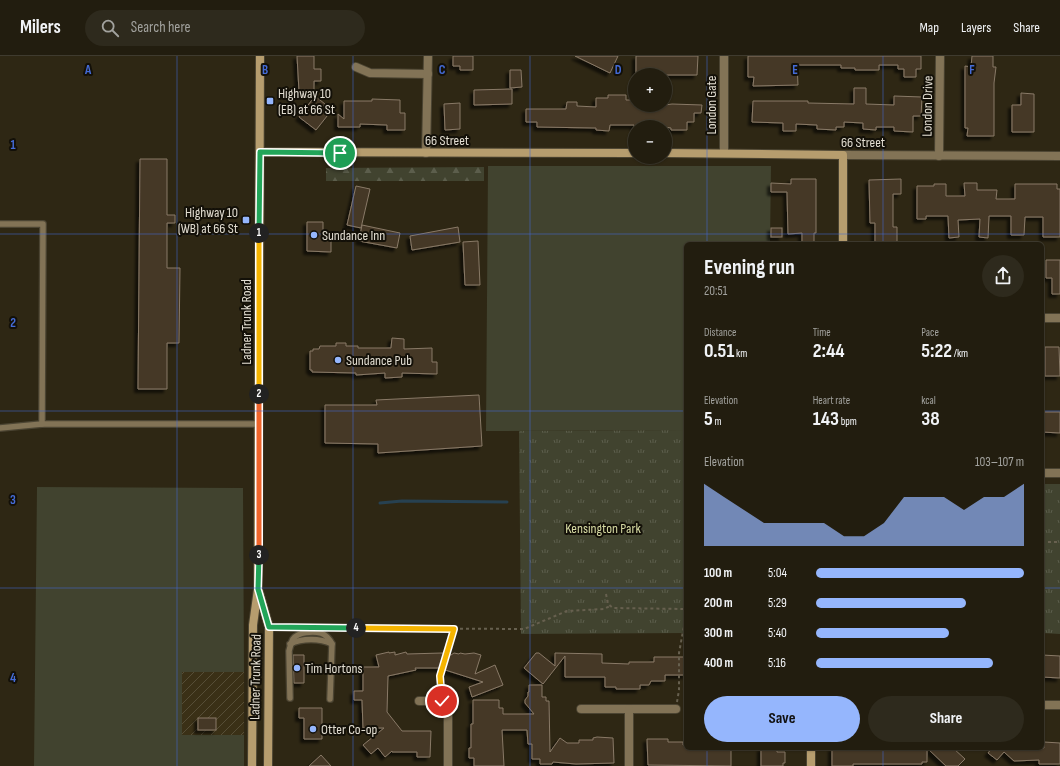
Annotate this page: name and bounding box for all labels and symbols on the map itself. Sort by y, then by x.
text: A [84,62,92,78]
text: B [262,62,268,78]
text: C [439,62,446,78]
text: D [615,62,622,78]
text: E [792,62,798,78]
text: F [969,62,975,78]
street label: London Drive [918,75,937,137]
street label: London Gate [703,76,720,134]
place label: Highway 10 (EB) at 66 St [278,85,335,118]
marker: Highway 10 (EB) at 66 St [265,96,275,106]
street label: 66 Street [425,132,469,149]
street label: 66 Street [841,134,885,151]
pin [323,136,357,170]
text: 1 [10,137,16,153]
place label: Highway 10 (WB) at 66 St [178,204,238,237]
marker: Highway 10 (WB) at 66 St [241,215,251,225]
pin: 1 [249,223,269,243]
place label: Sundance Inn [322,227,385,244]
marker: Sundance Inn [309,230,319,240]
street label: Ladner Trunk Road [238,279,255,365]
text: 2 [10,315,16,331]
place label: Sundance Pub [346,352,412,369]
marker: Sundance Pub [333,355,343,365]
pin: 2 [249,384,269,404]
text: 3 [10,492,16,508]
park label: Kensington Park [565,520,641,537]
pin: 3 [249,545,269,565]
pin: 4 [346,618,366,638]
street label: Ladner Trunk Road [246,634,265,720]
place label: Tim Hortons [305,660,363,677]
marker: Tim Hortons [292,663,302,673]
text: 4 [10,670,16,686]
pin [425,684,459,718]
place label: Otter Co-op [321,721,378,738]
marker: Otter Co-op [308,724,318,734]

